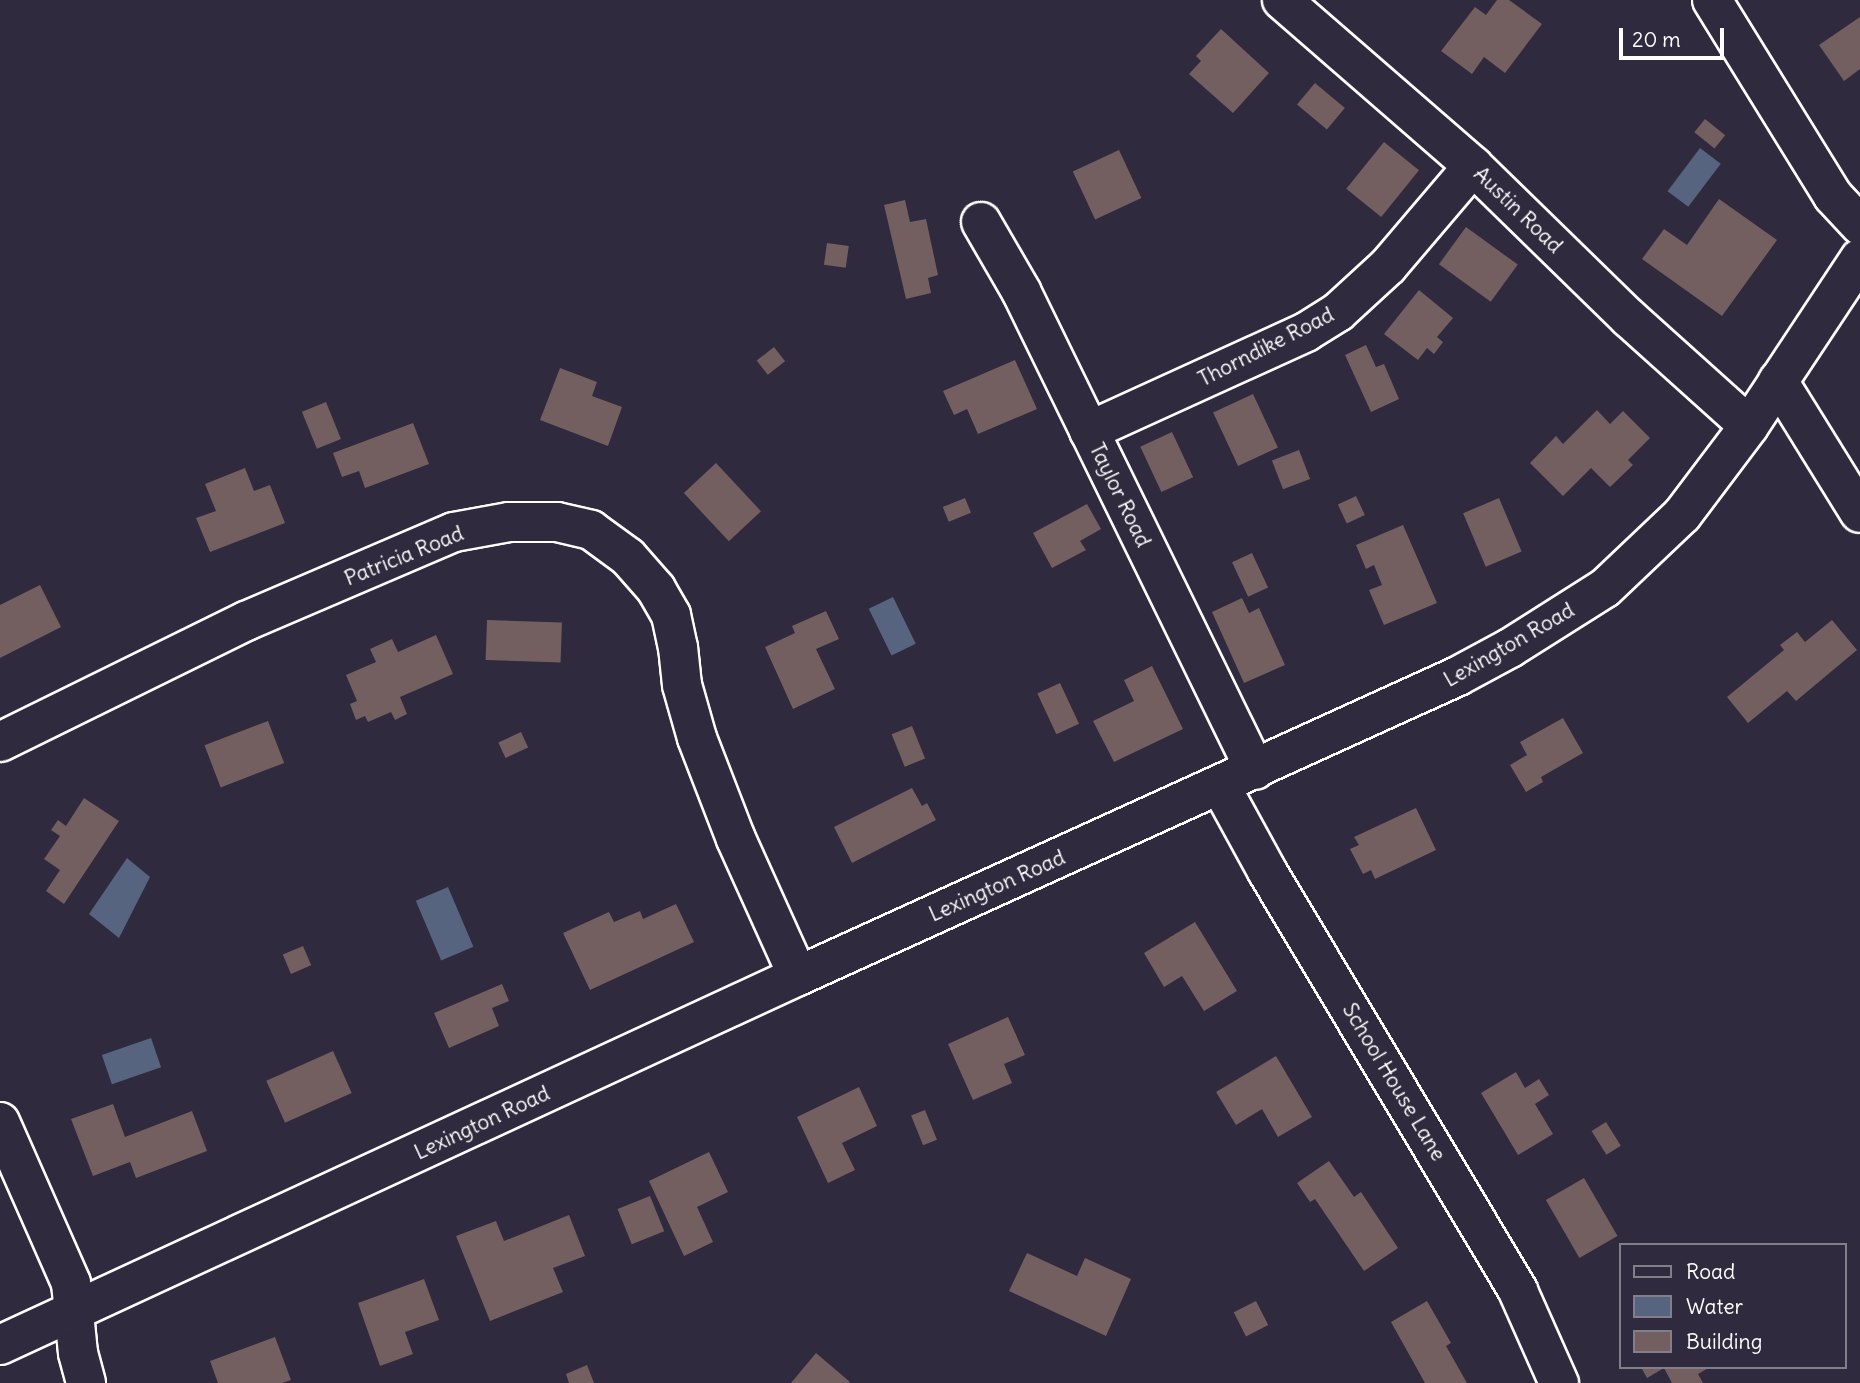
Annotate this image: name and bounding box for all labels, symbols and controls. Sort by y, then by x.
scale bar [1622,14,1727,58]
text: 20 m [1632,26,1681,53]
street label: Austin Road [1468,162,1568,258]
street label: Thorndike Road [1194,302,1338,392]
street label: Taylor Road [1084,439,1156,551]
street label: Patricia Road [341,521,467,591]
street label: Lexington Road [1439,598,1579,692]
street label: Lexington Road [925,845,1069,927]
street label: School House Lane [1337,999,1451,1165]
street label: Lexington Road [410,1081,554,1165]
legend [1618,1243,1846,1369]
text: Road [1686,1258,1735,1285]
text: Water [1686,1293,1743,1320]
text: Building [1686,1328,1762,1355]

